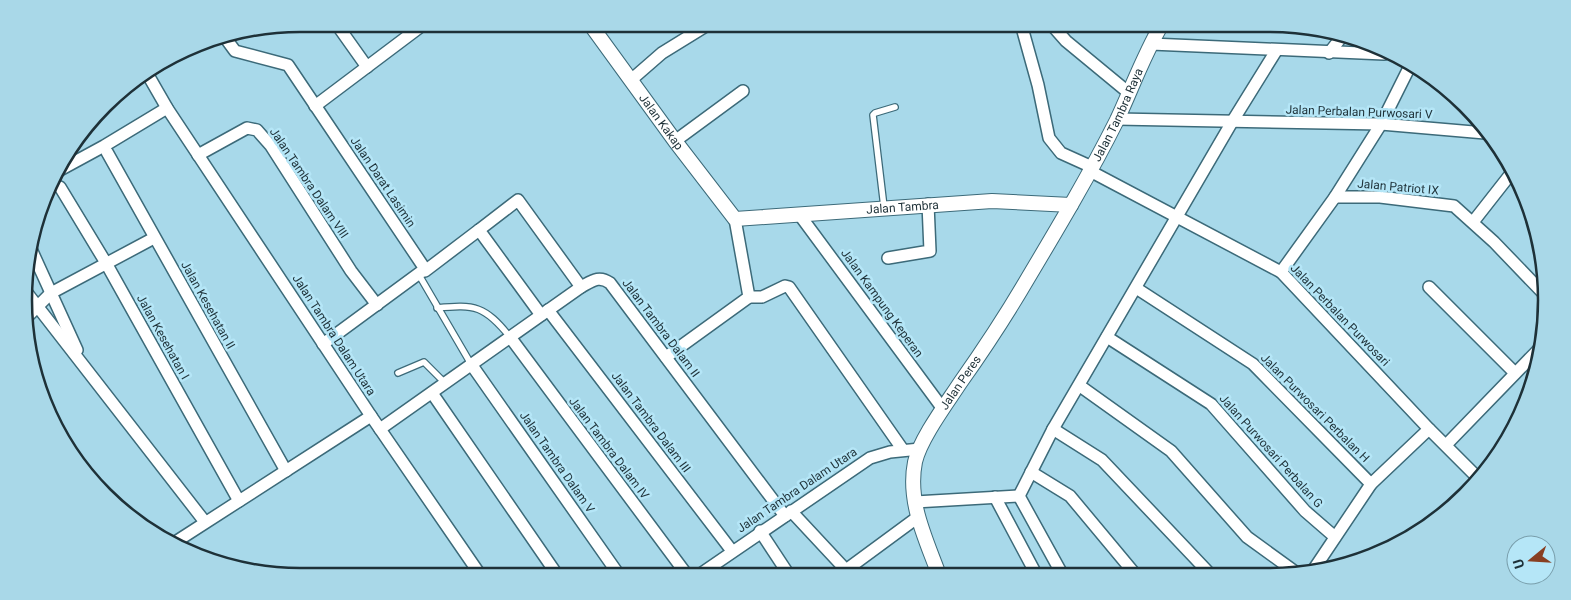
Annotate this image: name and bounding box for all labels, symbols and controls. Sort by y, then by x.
street label: Jalan Tambra Raya [1090,66,1146,164]
street label: Jalan Kakap [636,91,686,153]
street label: Jalan Perbalan Purwosari V [1285,102,1433,122]
street label: Jalan Tambra Dalam VIII [267,125,351,241]
street label: Jalan Darat Lasimin [348,134,418,230]
street label: Jalan Patriot IX [1357,176,1440,198]
street label: Jalan Tambra [866,198,939,217]
street label: Jalan Kampung Keperan [838,246,926,360]
street label: Jalan Kesehatan II [178,259,238,351]
street label: Jalan Perbalan Purwosari [1288,261,1392,369]
street label: Jalan Tambra Dalam Utara [290,272,378,398]
street label: Jalan Tambra Dalam II [619,276,703,380]
street label: Jalan Kesehatan I [134,292,192,382]
street label: Jalan Purwosari Perbalan H [1258,351,1372,465]
street label: Jalan Peres [937,353,984,412]
street label: Jalan Tambra Dalam III [608,369,694,475]
street label: Jalan Purwosari Perbalan G [1216,392,1326,510]
street label: Jalan Tambra Dalam IV [566,394,652,502]
street label: Jalan Tambra Dalam V [517,409,598,516]
street label: Jalan Tambra Dalam Utara [734,445,860,535]
north arrow [1506,535,1556,585]
text: U [1510,557,1528,571]

